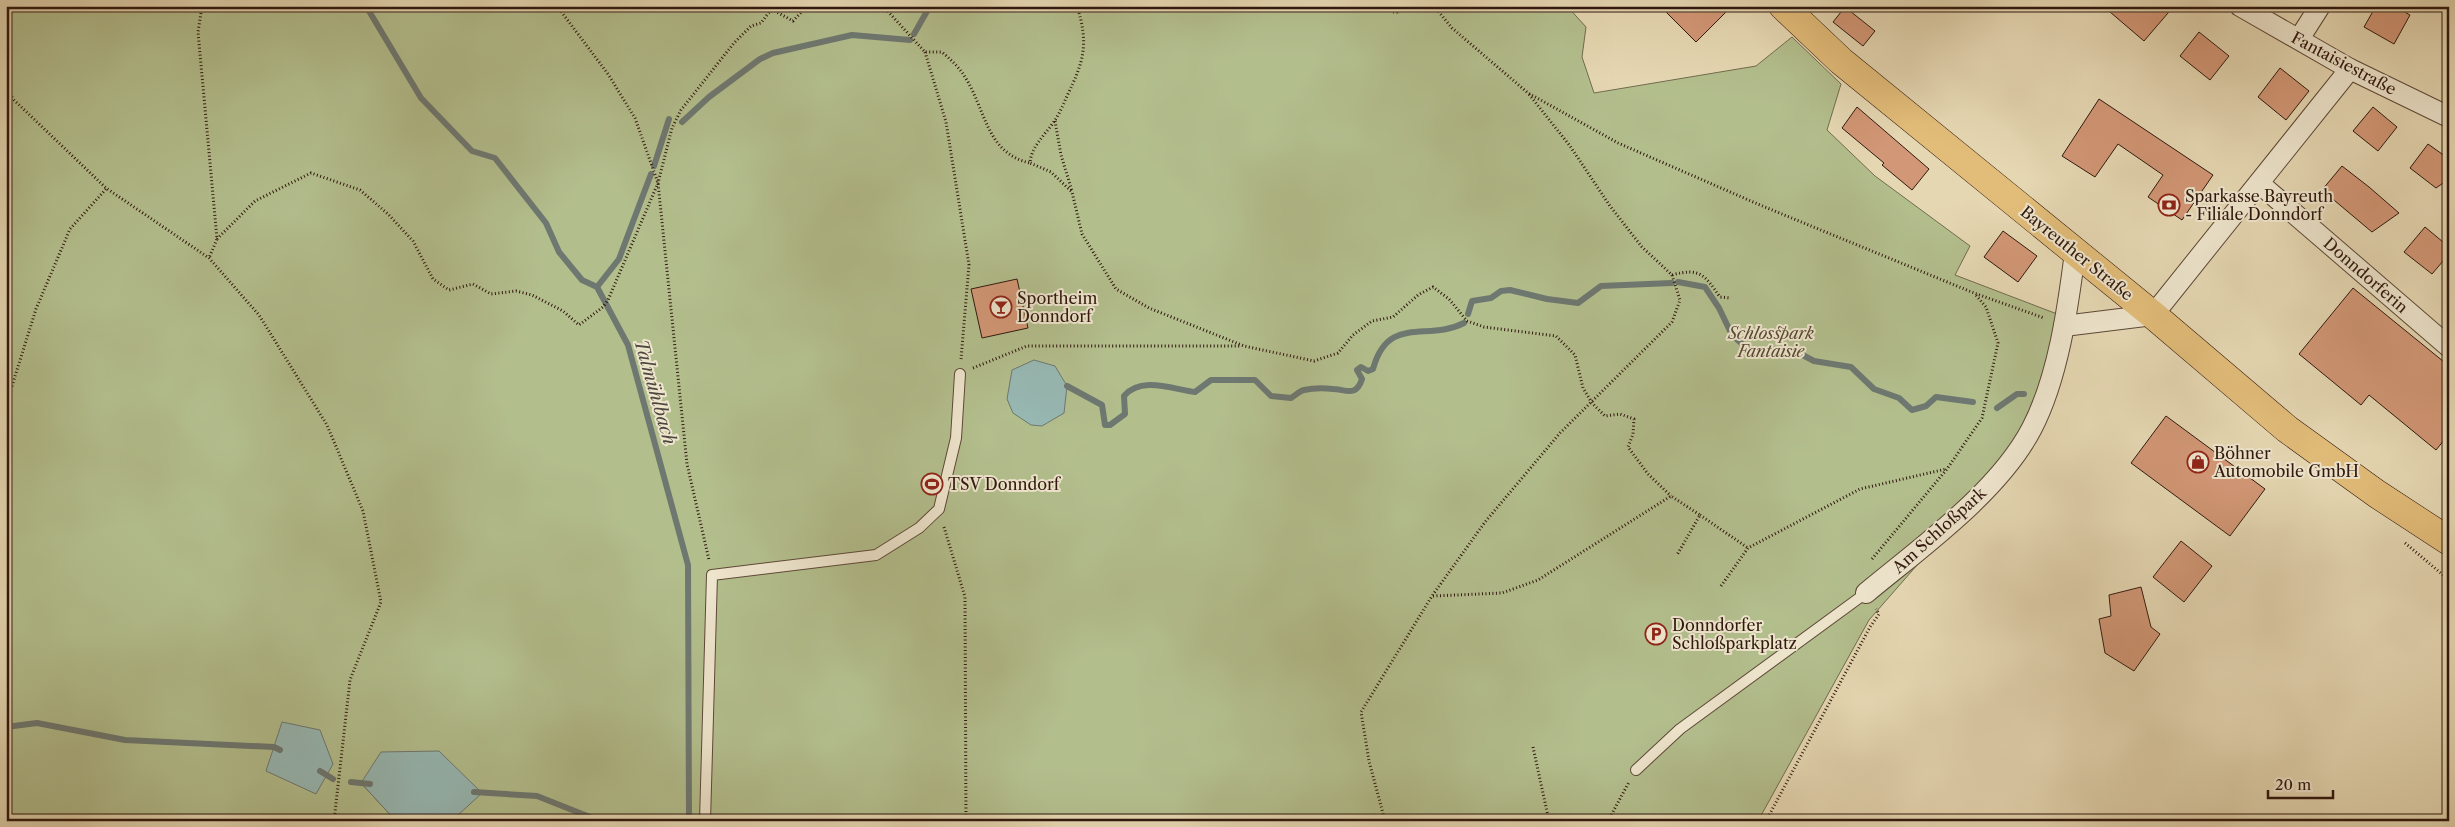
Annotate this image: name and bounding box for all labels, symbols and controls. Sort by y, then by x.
street label: Fantaisiestraße [2288,27,2400,99]
place label: Sparkasse Bayreuth - Filiale Donndorf [2185,186,2333,224]
bank icon: Sparkasse Bayreuth - Filiale Donndorf [2157,193,2181,217]
street label: Bayreuther Straße [2017,201,2137,305]
street label: Donndorferin [2320,233,2412,317]
place label: Sportheim Donndorf [1017,288,1097,326]
bar icon: Sportheim Donndorf [989,295,1013,319]
park label: Schlosspark Fantaisie [1727,323,1815,361]
water label: Talmühlbach [629,337,681,447]
place label: Böhner Automobile GmbH [2213,443,2359,481]
shop icon: Böhner Automobile GmbH [2186,450,2210,474]
sports icon: TSV Donndorf [920,472,944,496]
place label: TSV Donndorf [948,474,1062,494]
street label: Am Schloßpark [1887,482,1990,578]
place label: Donndorfer Schloßparkplatz [1672,615,1797,653]
parking icon: Donndorfer Schloßparkplatz [1644,622,1668,646]
scale bar [2268,767,2332,799]
text: 20 m [2275,775,2311,794]

